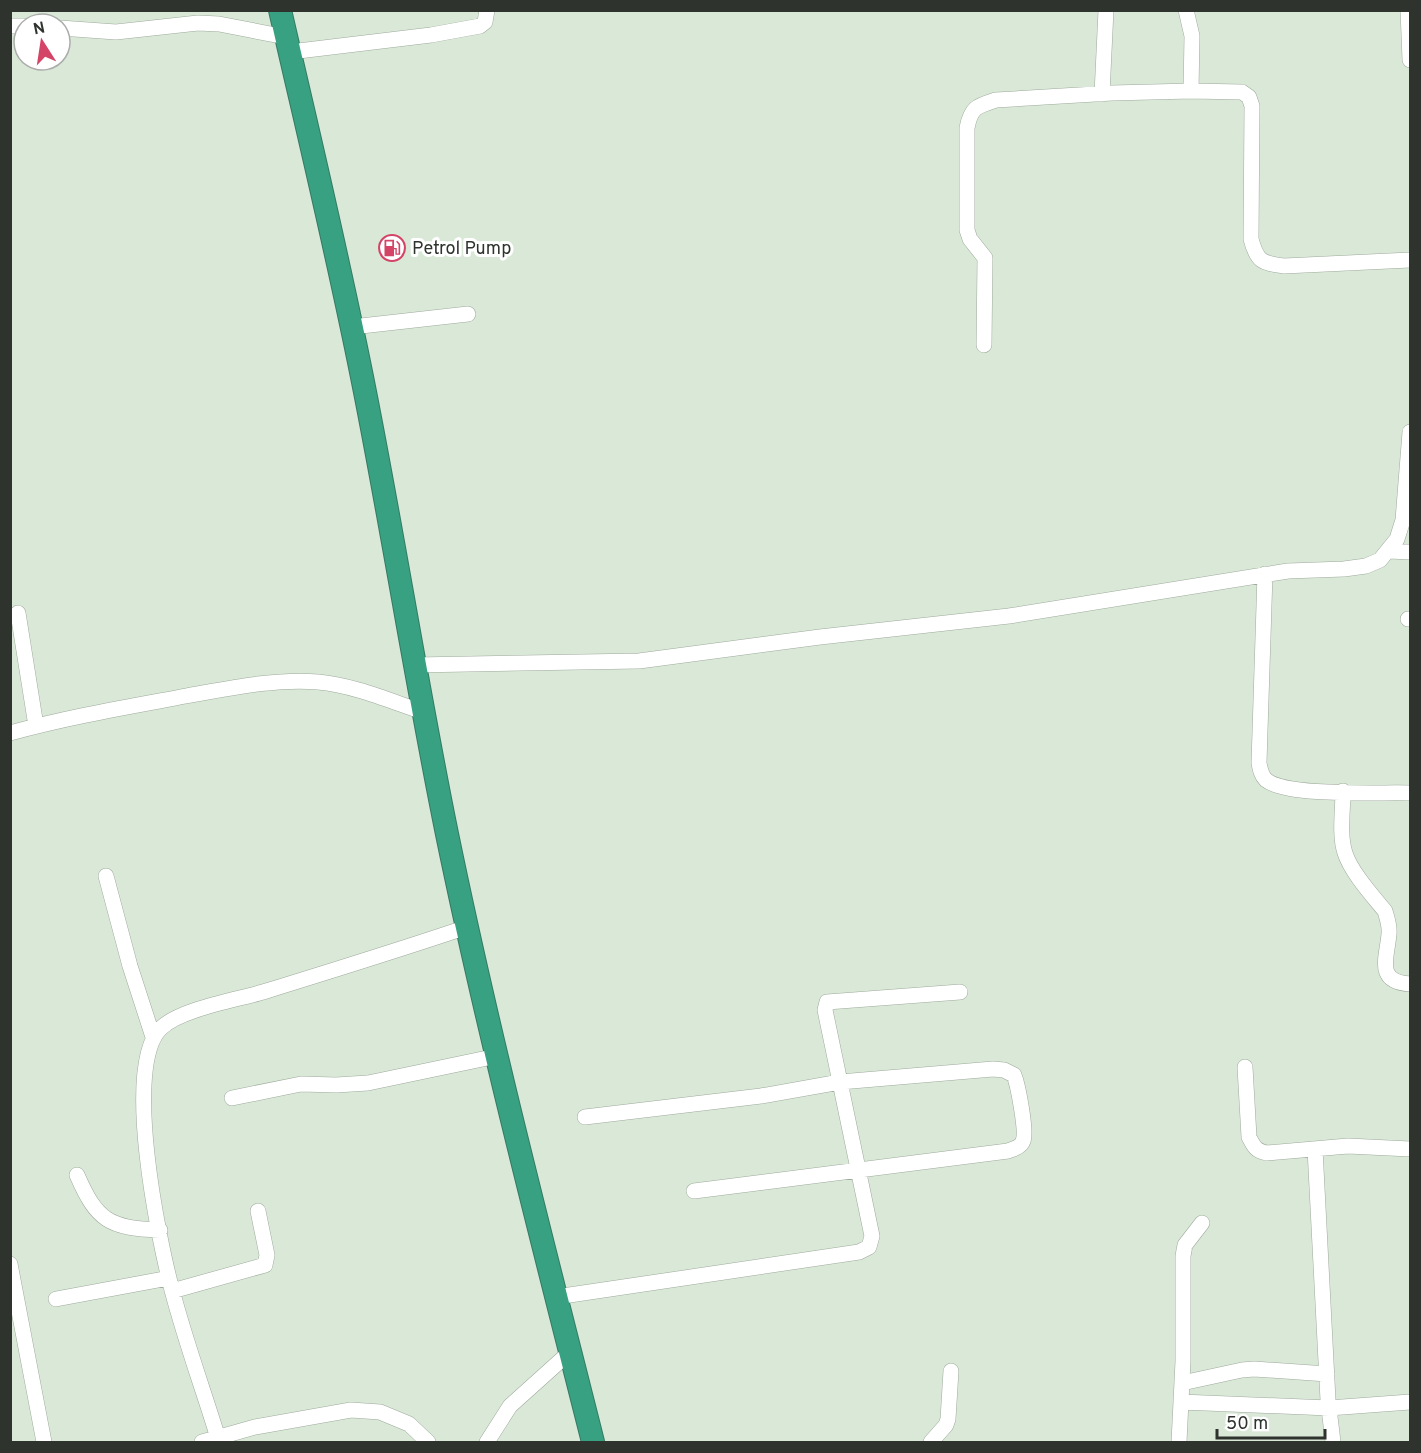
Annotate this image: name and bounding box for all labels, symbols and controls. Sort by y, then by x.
north arrow [12,12,72,72]
text: N [32,18,47,40]
fuel station icon: Petrol Pump [377,233,407,263]
place label: Petrol Pump [412,238,512,261]
scale bar [1217,1402,1325,1440]
text: 50 m [1226,1413,1268,1436]

